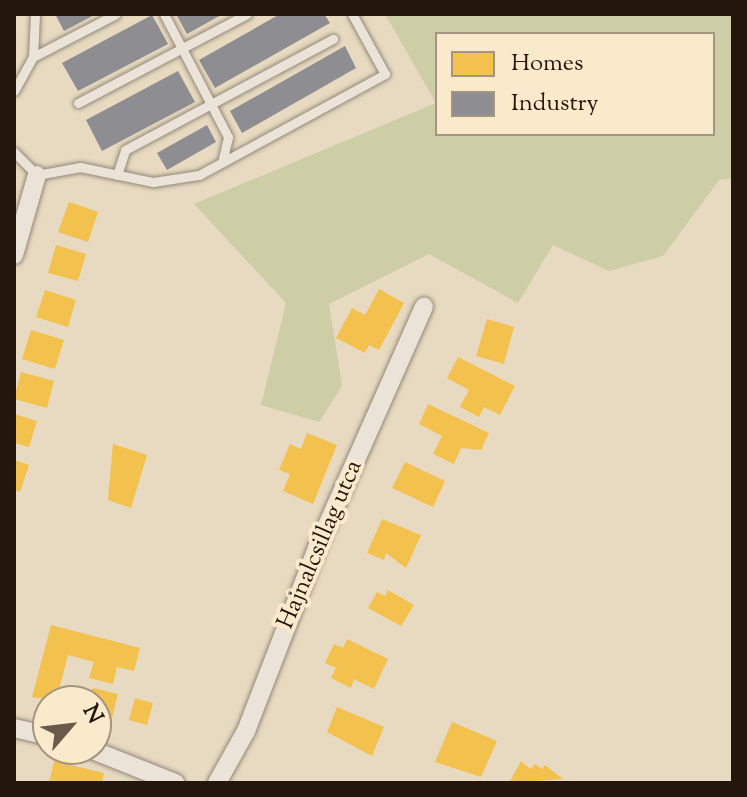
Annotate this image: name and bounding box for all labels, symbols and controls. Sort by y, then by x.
legend [435,32,715,136]
text: Homes [511,47,583,81]
text: Industry [511,87,599,121]
street label: Hajnalcsillag utca [273,456,369,634]
north arrow [32,685,112,765]
text: N [73,699,110,730]

